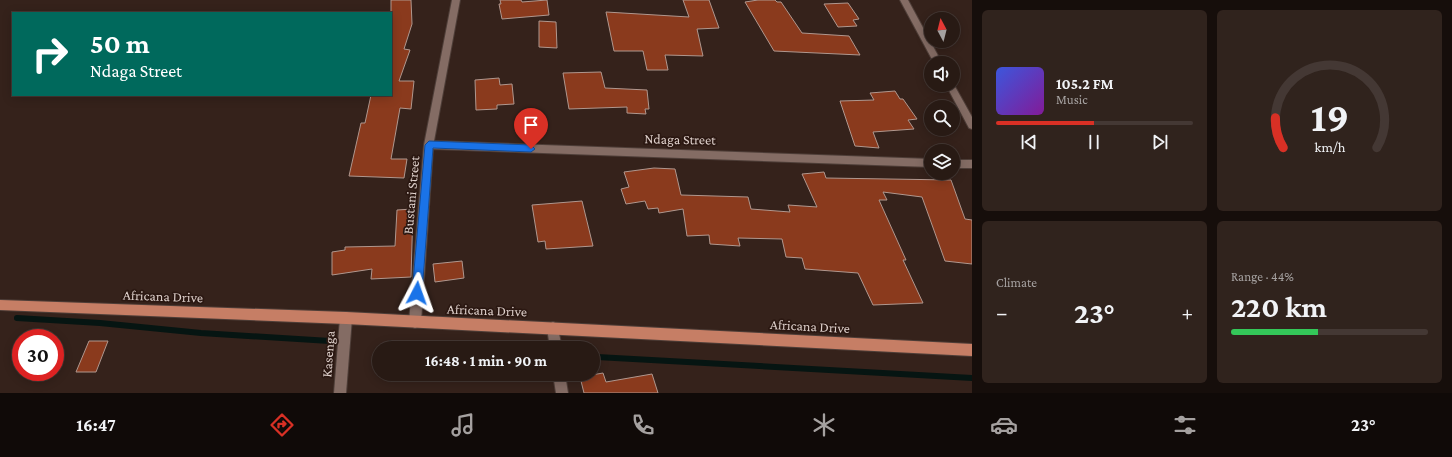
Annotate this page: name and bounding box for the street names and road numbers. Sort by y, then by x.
street label: Ndaga Street [644,130,716,148]
street label: Bustani Street [400,155,422,235]
street label: Africana Drive [123,287,203,305]
street label: Africana Drive [447,301,527,319]
street label: Africana Drive [770,316,850,336]
street label: Kasenga [318,330,338,378]

